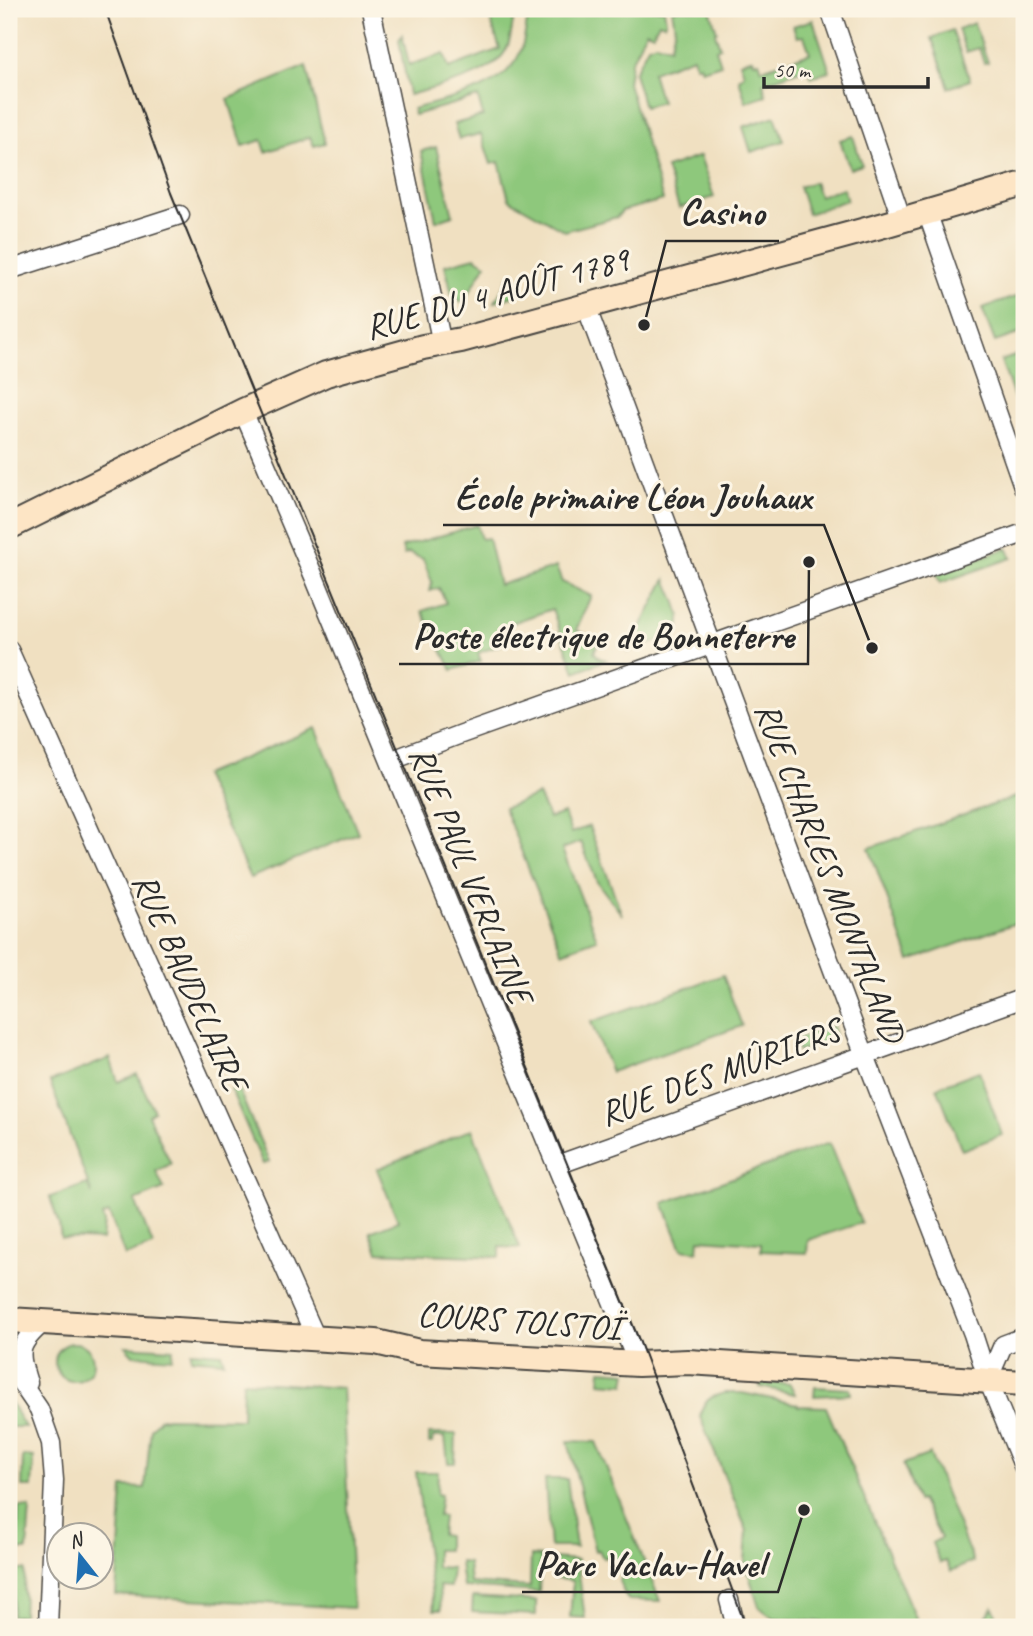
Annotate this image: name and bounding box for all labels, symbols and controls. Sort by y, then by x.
scale bar [764,46,928,90]
text: 50 m [774,57,812,83]
callout: Casino [666,183,779,241]
text: Casino [680,188,767,235]
street label: RUE DU 4 AOÛT 1789 [360,235,637,350]
callout: École primaire Léon Jouhaux [443,467,824,525]
text: École primaire Léon Jouhaux [455,473,815,520]
callout: Poste électrique de Bonneterre [399,606,808,664]
text: Poste électrique de Bonneterre [412,612,796,659]
street label: RUE CHARLES MONTALAND [744,696,917,1051]
street label: RUE PAUL VERLAINE [399,740,545,1015]
street label: RUE BAUDELAIRE [122,866,260,1102]
street label: RUE DES MÛRIERS [593,1006,851,1136]
street label: COURS TOLSTOÏ [416,1291,630,1351]
north arrow [46,1520,116,1590]
text: N [66,1527,88,1554]
callout: Parc Vaclav-Havel [522,1534,778,1592]
text: Parc Vaclav-Havel [536,1540,771,1587]

